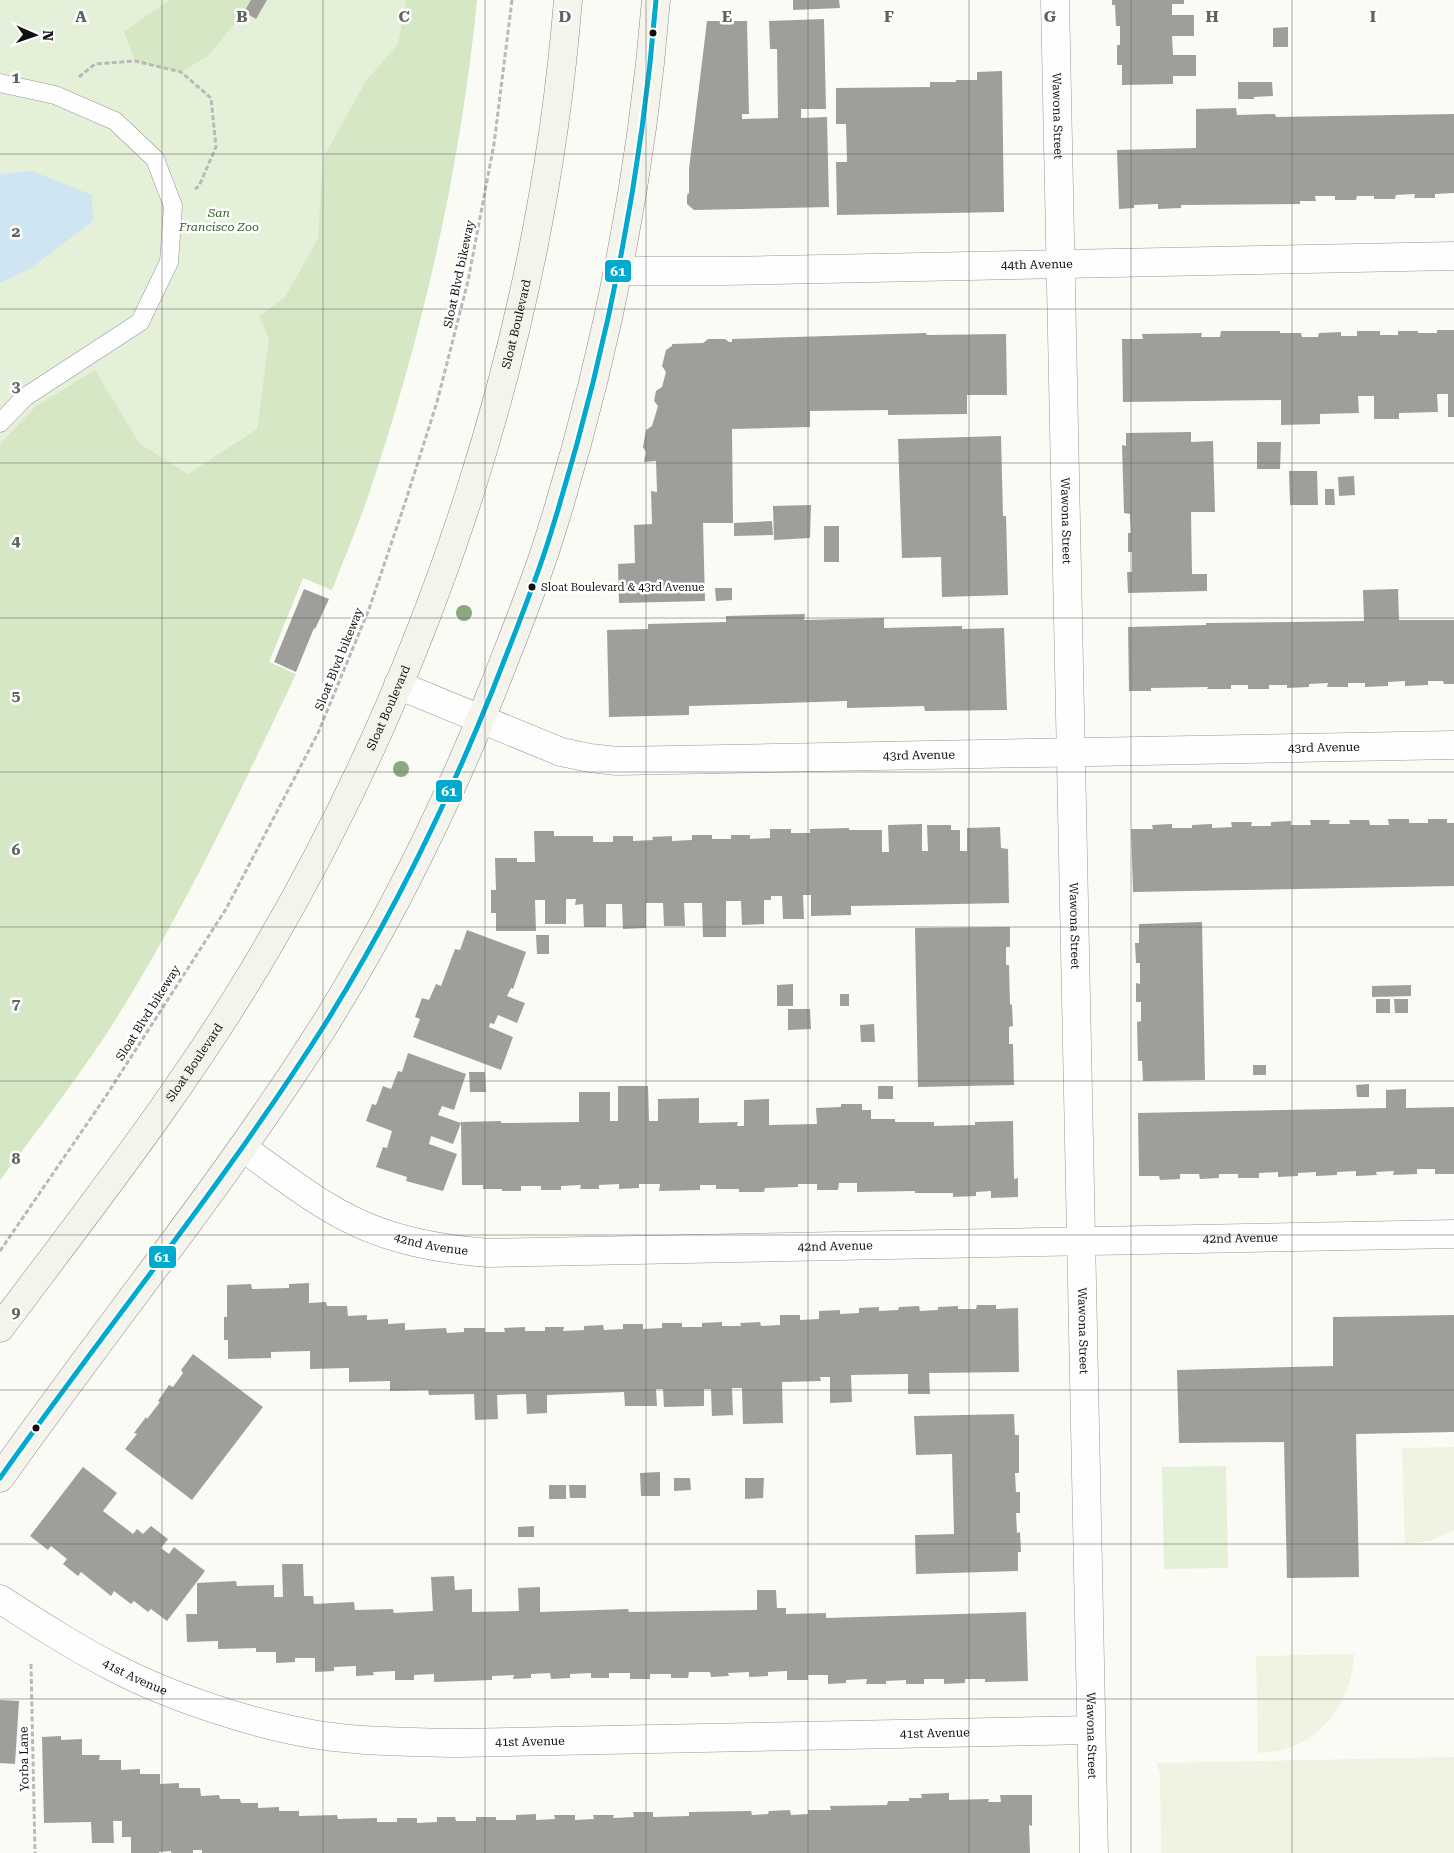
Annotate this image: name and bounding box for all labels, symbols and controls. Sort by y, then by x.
text: A [75,7,87,26]
text: B [236,7,248,26]
text: C [398,7,410,26]
text: D [559,7,572,26]
text: E [722,7,732,26]
text: F [884,7,894,26]
text: G [1044,7,1057,26]
text: H [1205,7,1219,26]
text: I [1370,7,1376,26]
north arrow [10,10,60,60]
unlabelled marker [648,28,658,38]
text: N [40,30,56,41]
text: 1 [12,68,21,87]
street label: Wawona Street [1050,72,1065,160]
park label: San Francisco Zoo [178,206,259,234]
street label: Sloat Blvd bikeway [441,218,477,329]
text: 2 [12,222,21,241]
street label: 44th Avenue [1001,257,1073,272]
line badge: 61 [604,259,632,283]
text: 61 [610,263,626,279]
street label: Sloat Boulevard [499,278,534,370]
text: 3 [12,377,21,396]
street label: Wawona Street [1058,477,1074,565]
text: 4 [12,531,21,550]
place label: Sloat Boulevard & 43rd Avenue [541,581,704,594]
marker: Sloat Boulevard & 43rd Avenue [527,582,537,592]
street label: Sloat Blvd bikeway [312,605,366,713]
street label: Sloat Boulevard [364,663,413,753]
text: 5 [12,686,21,705]
street label: 43rd Avenue [1288,740,1360,755]
street label: 43rd Avenue [883,748,956,763]
line badge: 61 [435,779,463,803]
text: 61 [441,783,457,799]
text: 6 [12,840,21,859]
street label: Wawona Street [1067,882,1082,970]
street label: Sloat Blvd bikeway [113,962,184,1063]
text: 7 [12,994,21,1013]
street label: Sloat Boulevard [163,1021,226,1104]
text: 8 [12,1149,21,1168]
street label: 42nd Avenue [392,1230,469,1258]
street label: 42nd Avenue [1203,1230,1278,1246]
street label: 42nd Avenue [798,1238,873,1254]
line badge: 61 [148,1245,177,1269]
text: 61 [154,1249,170,1265]
street label: Wawona Street [1075,1287,1091,1375]
text: 9 [12,1303,21,1322]
unlabelled marker [31,1423,41,1433]
street label: 41st Avenue [100,1656,170,1698]
street label: Wawona Street [1084,1692,1099,1780]
street label: 41st Avenue [900,1725,970,1741]
street label: Yorba Lane [16,1726,32,1792]
street label: 41st Avenue [495,1734,565,1749]

